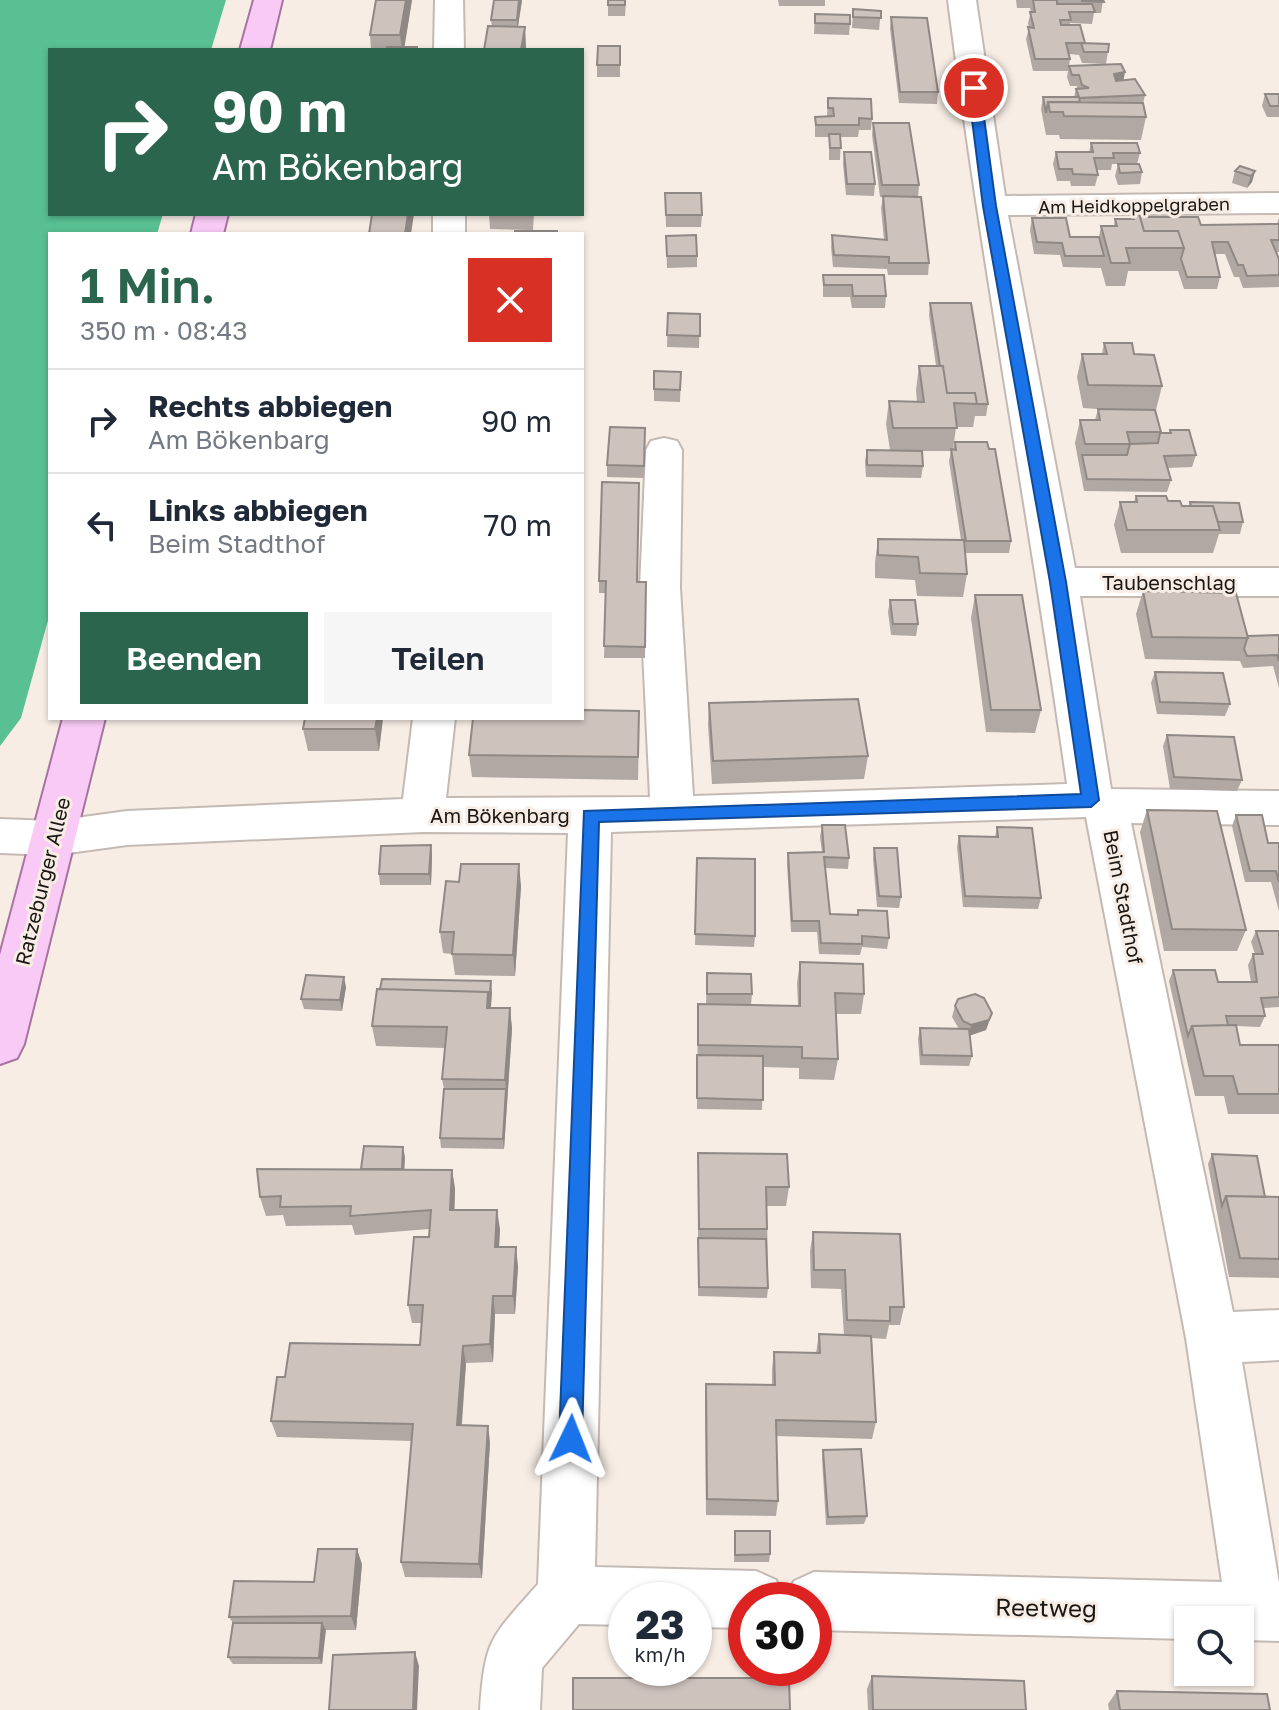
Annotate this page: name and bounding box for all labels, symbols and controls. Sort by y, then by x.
pin [940,54,1008,122]
icon: arrive [952,66,996,110]
text: 90 m [212,77,347,144]
icon: right [80,80,184,184]
text: Am Bökenbarg [212,145,464,188]
street label: Am Heidkoppelgraben [1038,192,1230,218]
text: 1 Min. [80,256,215,314]
button: close [468,258,552,342]
text: 350 m · 08:43 [80,315,248,346]
text: Rechts abbiegen [148,388,392,424]
icon: right [80,399,124,443]
text: 90 m [481,403,552,439]
text: Am Bökenbarg [148,424,330,455]
text: Links abbiegen [148,492,368,528]
icon: left [80,503,124,547]
text: 70 m [483,507,552,543]
text: Beim Stadthof [148,528,325,559]
street label: Taubenschlag [1102,570,1236,594]
button: Beenden [80,612,308,704]
button: Teilen [324,612,552,704]
street label: Ratzeburger Allee [10,795,74,967]
street label: Am Bökenbarg [430,803,570,827]
street label: Beim Stadthof [1099,828,1149,966]
position arrow [529,1397,613,1481]
speed limit sign: 30 [728,1582,832,1686]
street label: Reetweg [995,1592,1097,1622]
text: 23 [636,1600,684,1648]
map controls [1174,1606,1254,1686]
button: search [1174,1606,1254,1686]
text: km/h [635,1642,685,1666]

